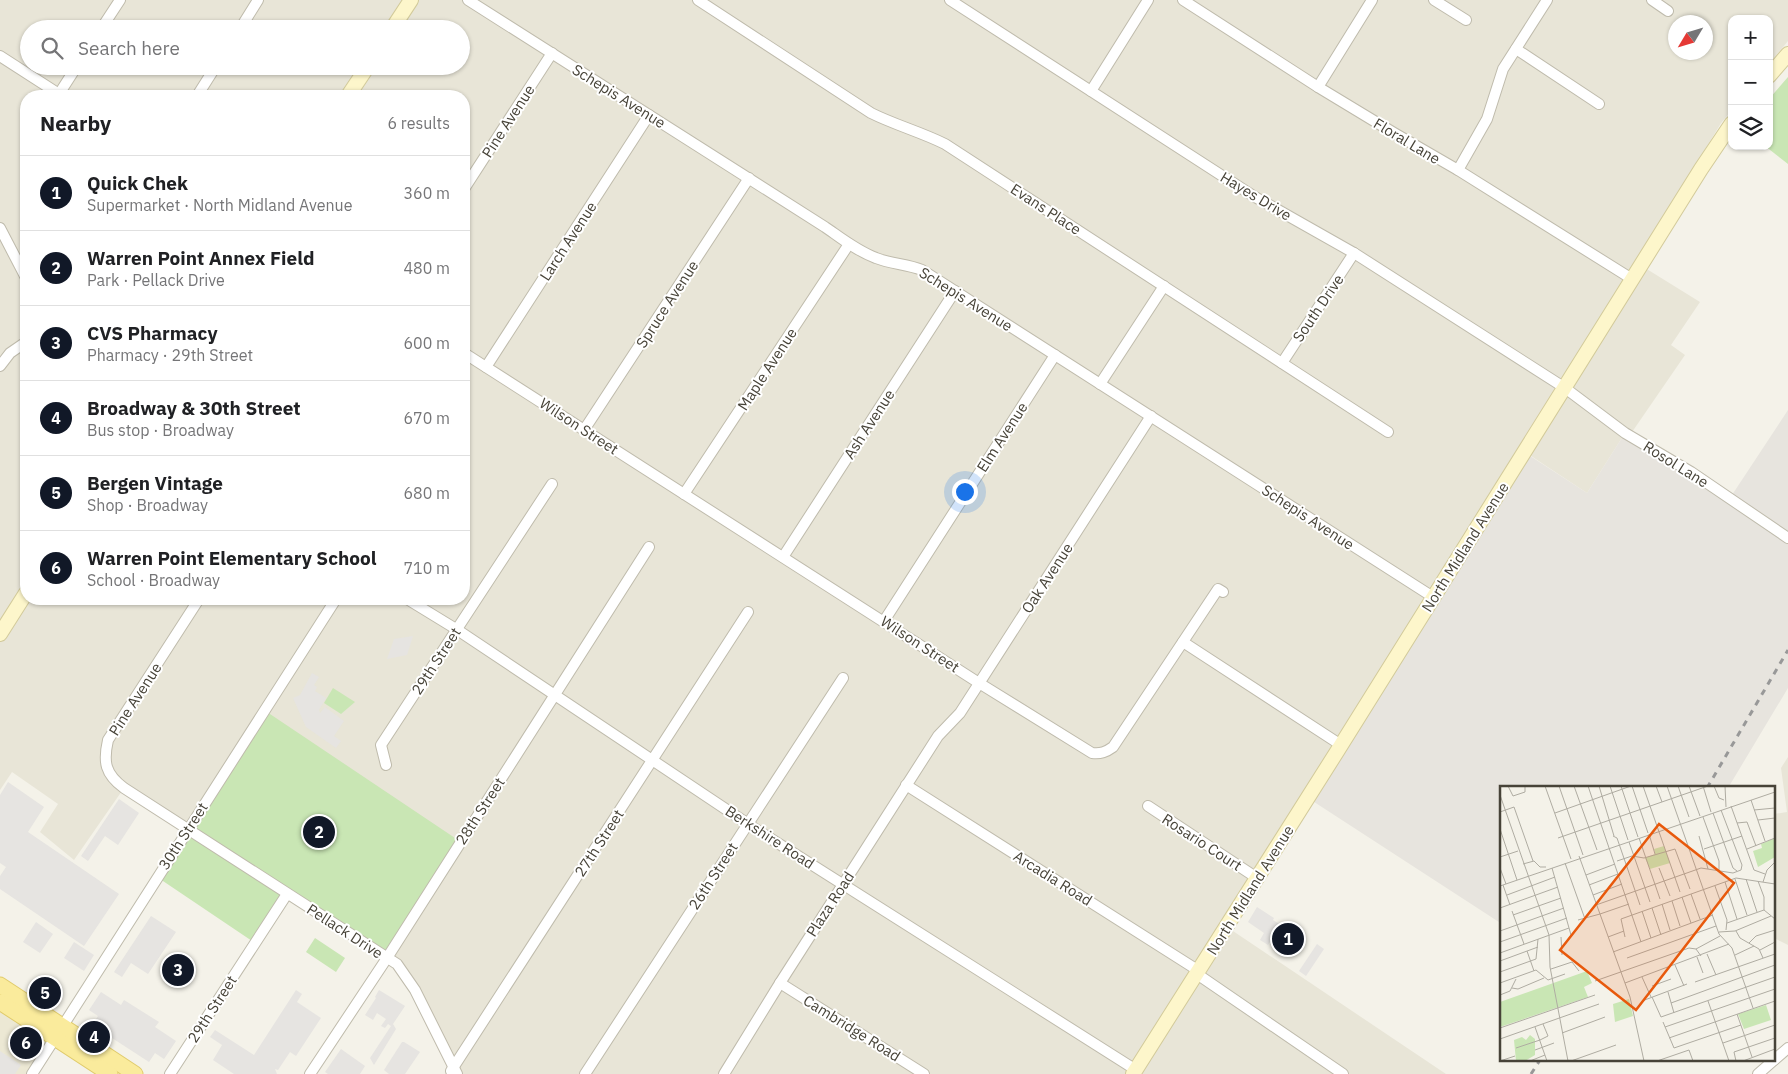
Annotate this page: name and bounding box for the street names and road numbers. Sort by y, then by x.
street label: Schepis Avenue [569,60,669,132]
street label: Pine Avenue [477,81,539,161]
street label: Floral Lane [1370,114,1444,168]
street label: Hayes Drive [1217,167,1295,225]
street label: Evans Place [1007,179,1085,239]
street label: Larch Avenue [535,198,601,284]
street label: Spruce Avenue [632,257,702,351]
street label: Schepis Avenue [916,263,1016,335]
street label: South Drive [1288,270,1348,346]
street label: Maple Avenue [733,324,801,414]
street label: Ash Avenue [839,386,899,462]
street label: Wilson Street [536,393,622,459]
street label: Elm Avenue [972,398,1032,476]
street label: Rosol Lane [1640,437,1712,491]
street label: North Midland Avenue [1417,479,1513,615]
street label: Schepis Avenue [1258,480,1358,554]
street label: Oak Avenue [1017,539,1077,617]
street label: Wilson Street [877,611,963,677]
street label: 29th Street [407,624,465,698]
street label: Pine Avenue [104,659,166,739]
street label: 28th Street [451,774,509,848]
street label: 30th Street [154,799,212,873]
street label: Berkshire Road [722,801,818,873]
street label: 27th Street [570,806,628,880]
street label: Rosario Court [1159,809,1245,875]
street label: North Midland Avenue [1202,822,1298,958]
street label: 26th Street [684,839,742,913]
street label: Arcadia Road [1010,846,1096,910]
street label: Plaza Road [802,868,858,940]
street label: Pellack Drive [303,899,387,963]
street label: 29th Street [183,972,241,1046]
street label: Cambridge Road [800,990,904,1066]

